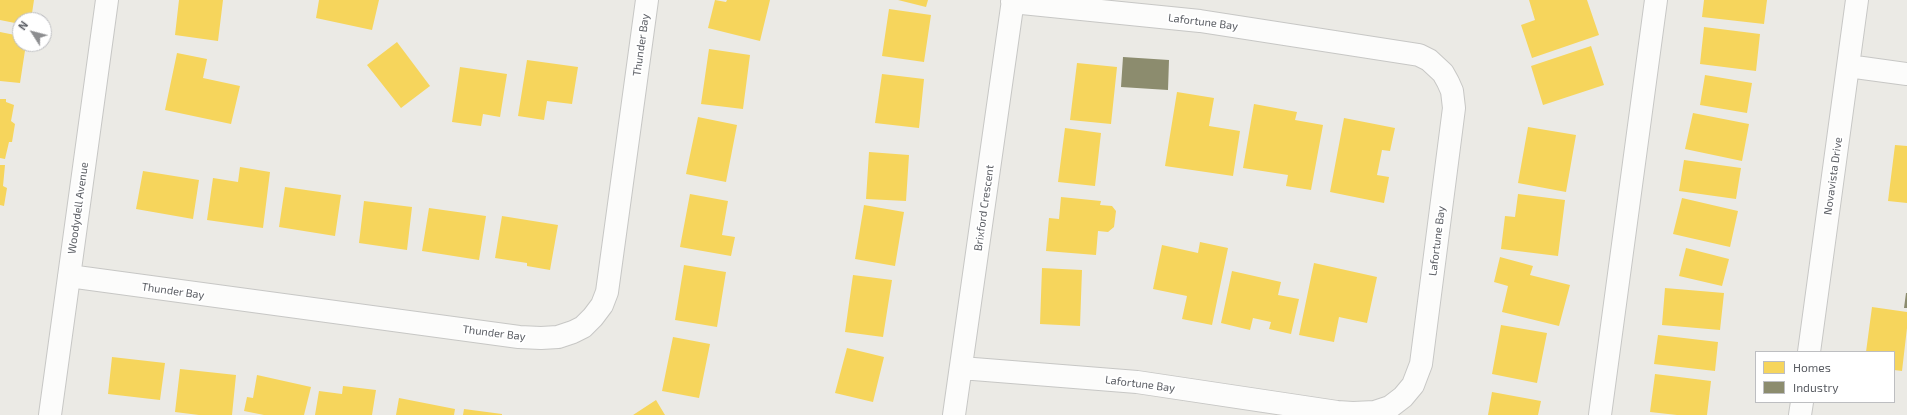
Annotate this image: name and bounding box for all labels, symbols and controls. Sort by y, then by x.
street label: Lafortune Bay [1167,11,1239,33]
north arrow [12,12,52,52]
street label: Thunder Bay [630,13,652,77]
text: N [15,18,30,32]
street label: Novavista Drive [1821,136,1845,216]
street label: Woodydell Avenue [65,161,91,255]
street label: Brixford Crescent [971,164,997,252]
street label: Lafortune Bay [1426,205,1448,277]
street label: Thunder Bay [141,280,205,302]
street label: Thunder Bay [462,323,526,343]
legend [1755,351,1895,403]
text: Homes [1793,360,1831,374]
street label: Lafortune Bay [1104,373,1176,395]
text: Industry [1793,380,1839,394]

